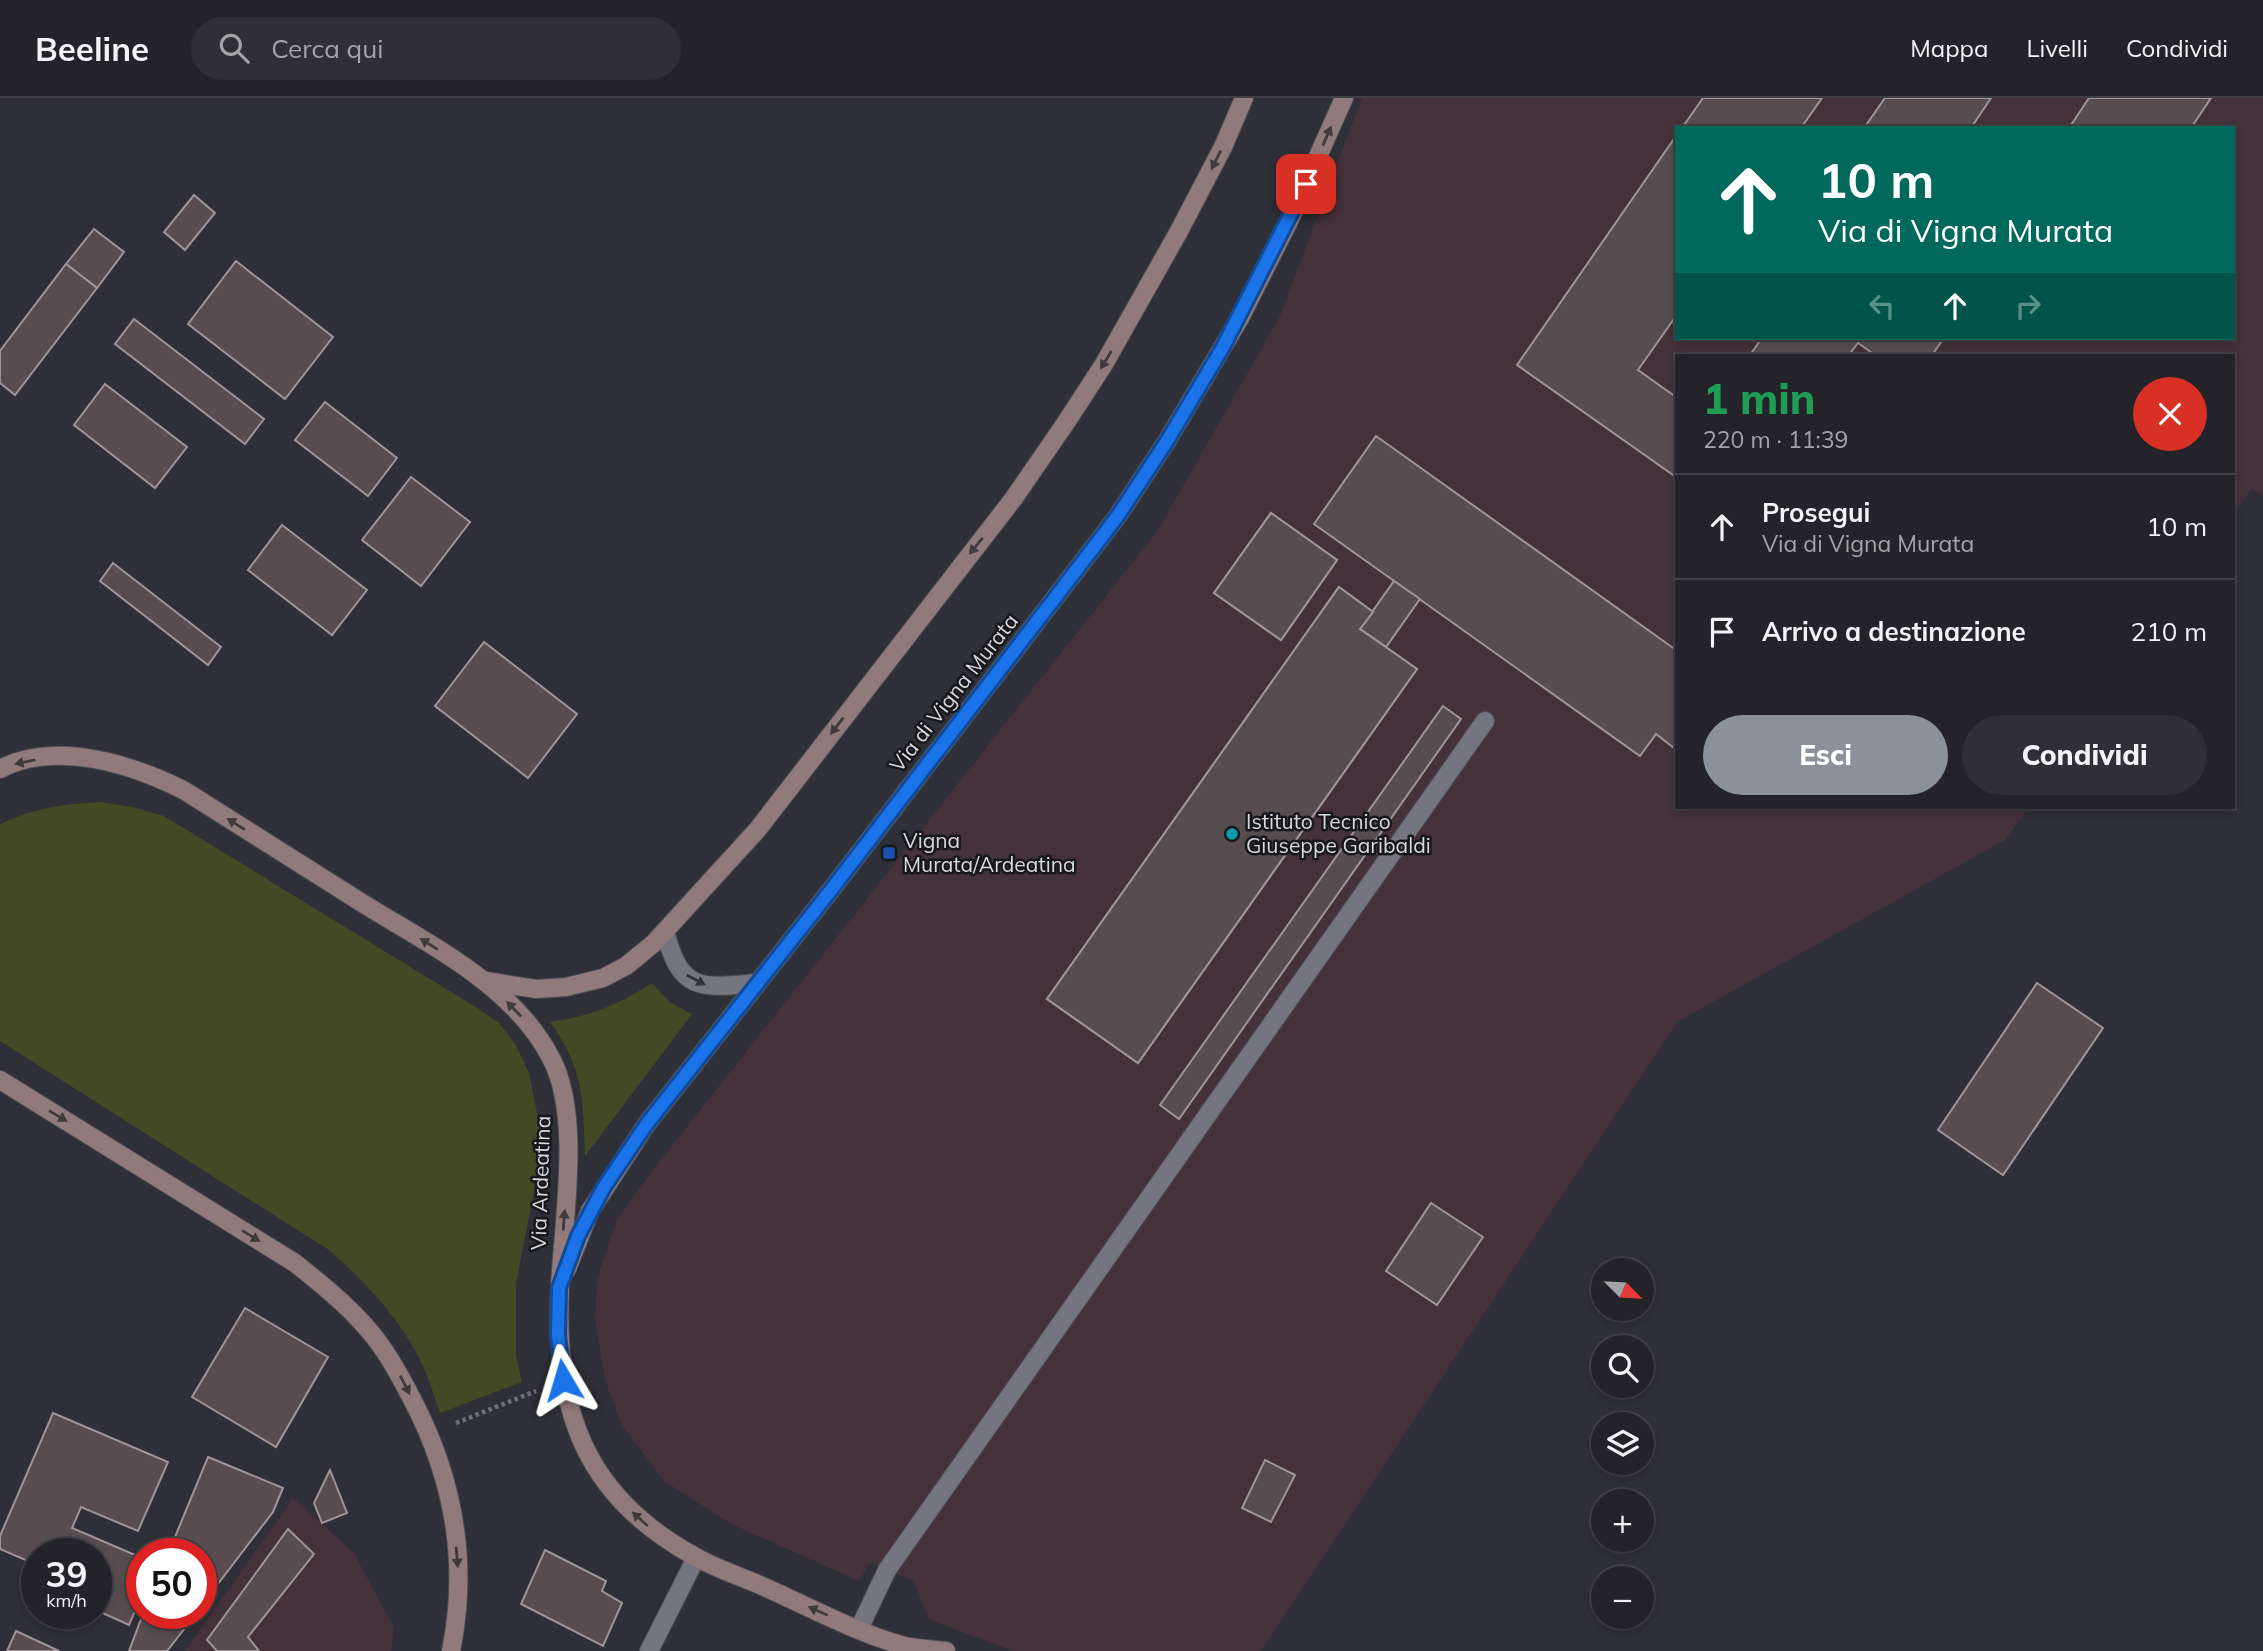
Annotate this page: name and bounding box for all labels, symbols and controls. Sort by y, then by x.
search box [191,17,681,80]
text: Beeline [35,28,149,69]
icon: search [215,29,253,67]
text: Cerca qui [271,32,383,65]
text: Mappa [1910,33,1988,63]
text: Livelli [2026,33,2088,63]
text: Condividi [2126,33,2228,63]
one-way arrow [1322,125,1333,146]
text: 10 m [1818,149,1934,210]
one-way arrow [1210,150,1221,170]
pin [1276,154,1336,214]
icon: ahead [1703,154,1794,245]
icon: arrive [1287,165,1325,203]
text: Via di Vigna Murata [1818,210,2113,250]
icon: left [1863,287,1901,325]
icon: ahead [1936,287,1974,325]
icon: right [2009,287,2047,325]
one-way arrow [1100,350,1113,369]
text: 1 min [1703,372,1816,425]
button: close [2133,377,2207,451]
text: 220 m · 11:39 [1703,425,1848,454]
text: Prosegui [1762,496,1870,529]
icon: ahead [1703,508,1741,546]
text: 10 m [2146,510,2207,543]
text: Via di Vigna Murata [1762,529,1974,558]
one-way arrow [970,537,984,555]
street label: Via di Vigna Murata [883,608,1023,777]
icon: arrive [1703,613,1741,651]
text: Arrivo a destinazione [1762,615,2026,648]
text: 210 m [2131,615,2207,648]
button: Esci [1703,715,1948,795]
button: Condividi [1962,715,2207,795]
one-way arrow [829,716,844,734]
one-way arrow [14,756,36,767]
place label: Istituto Tecnico Giuseppe Garibaldi [1246,808,1431,858]
one-way arrow [226,817,246,830]
marker: Istituto Tecnico Giuseppe Garibaldi [1224,826,1240,842]
place label: Vigna Murata/Ardeatina [903,827,1076,877]
marker: Vigna Murata/Ardeatina [881,845,897,861]
one-way arrow [419,938,438,951]
one-way arrow [686,975,706,986]
one-way arrow [505,1000,522,1017]
one-way arrow [49,1109,68,1122]
street label: Via Ardeatina [525,1115,555,1251]
one-way arrow [558,1209,569,1231]
one-way arrow [242,1229,261,1242]
north arrow [1591,1258,1654,1321]
map controls [1591,1258,1654,1629]
button: search [1591,1335,1654,1398]
position arrow [526,1343,600,1417]
one-way arrow [399,1375,410,1395]
button: layers [1591,1412,1654,1475]
button: + [1591,1489,1654,1552]
one-way arrow [631,1511,649,1527]
speed limit sign: 50 [126,1538,217,1629]
one-way arrow [452,1546,463,1568]
text: 39 [45,1552,88,1596]
button: − [1591,1566,1654,1629]
text: km/h [46,1589,87,1612]
one-way arrow [808,1605,828,1617]

